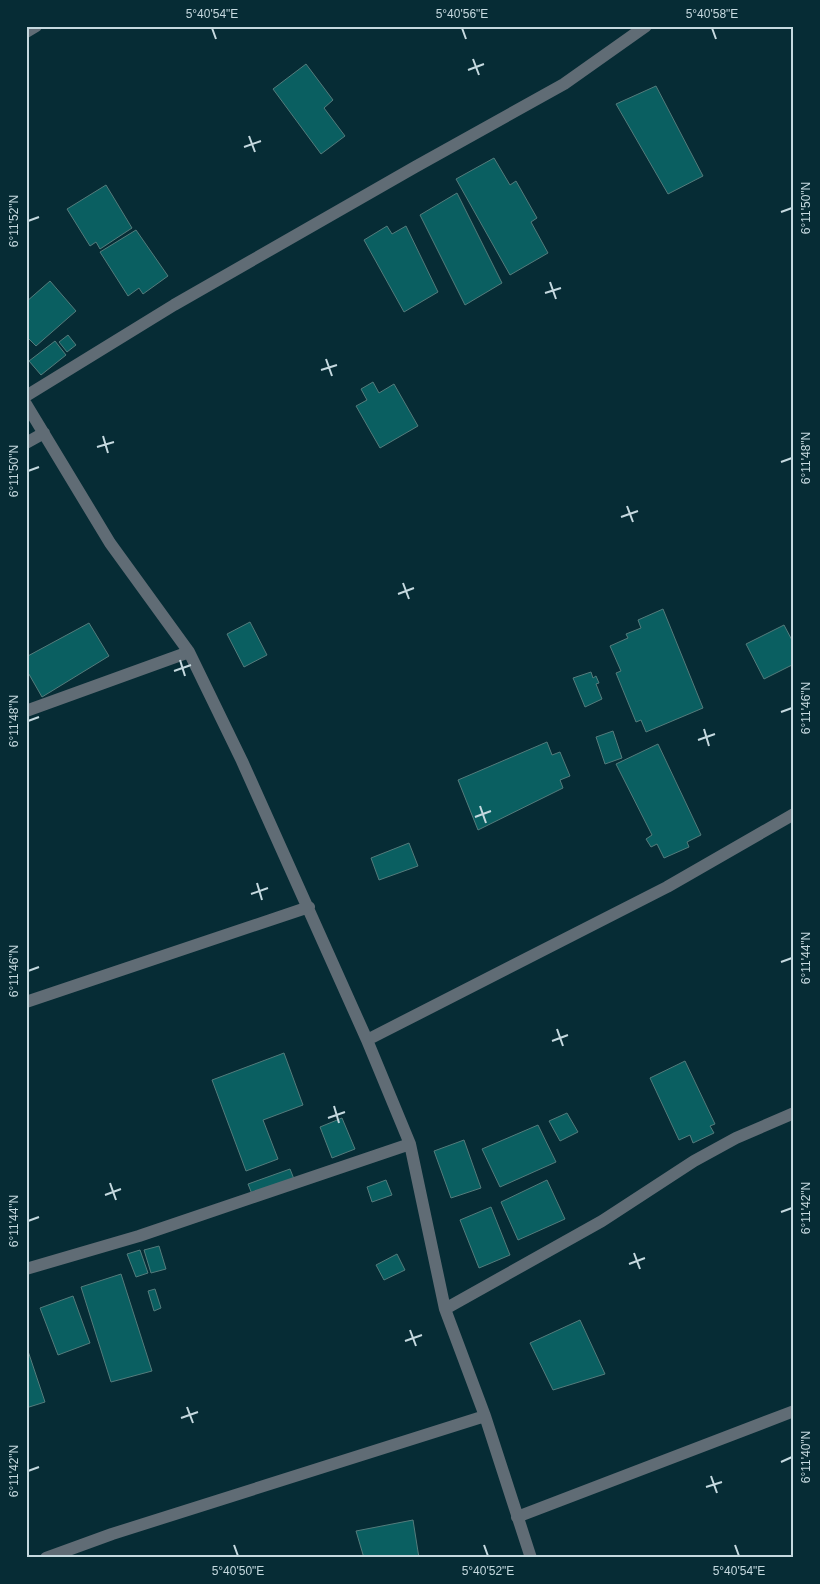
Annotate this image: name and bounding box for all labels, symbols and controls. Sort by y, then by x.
text: 5°40'54"E [186,7,238,21]
text: 5°40'56"E [436,7,488,21]
text: 5°40'58"E [686,7,738,21]
text: 6°11'50"N [799,182,813,234]
text: 6°11'52"N [7,195,21,247]
text: 6°11'48"N [799,432,813,484]
text: 6°11'50"N [7,445,21,497]
text: 6°11'46"N [799,682,813,734]
text: 6°11'48"N [7,695,21,747]
text: 6°11'44"N [799,932,813,984]
text: 6°11'46"N [7,945,21,997]
text: 6°11'42"N [799,1182,813,1234]
text: 6°11'44"N [7,1195,21,1247]
text: 6°11'40"N [799,1431,813,1483]
text: 6°11'42"N [7,1445,21,1497]
text: 5°40'50"E [212,1564,264,1578]
text: 5°40'52"E [462,1564,514,1578]
text: 5°40'54"E [713,1564,765,1578]

